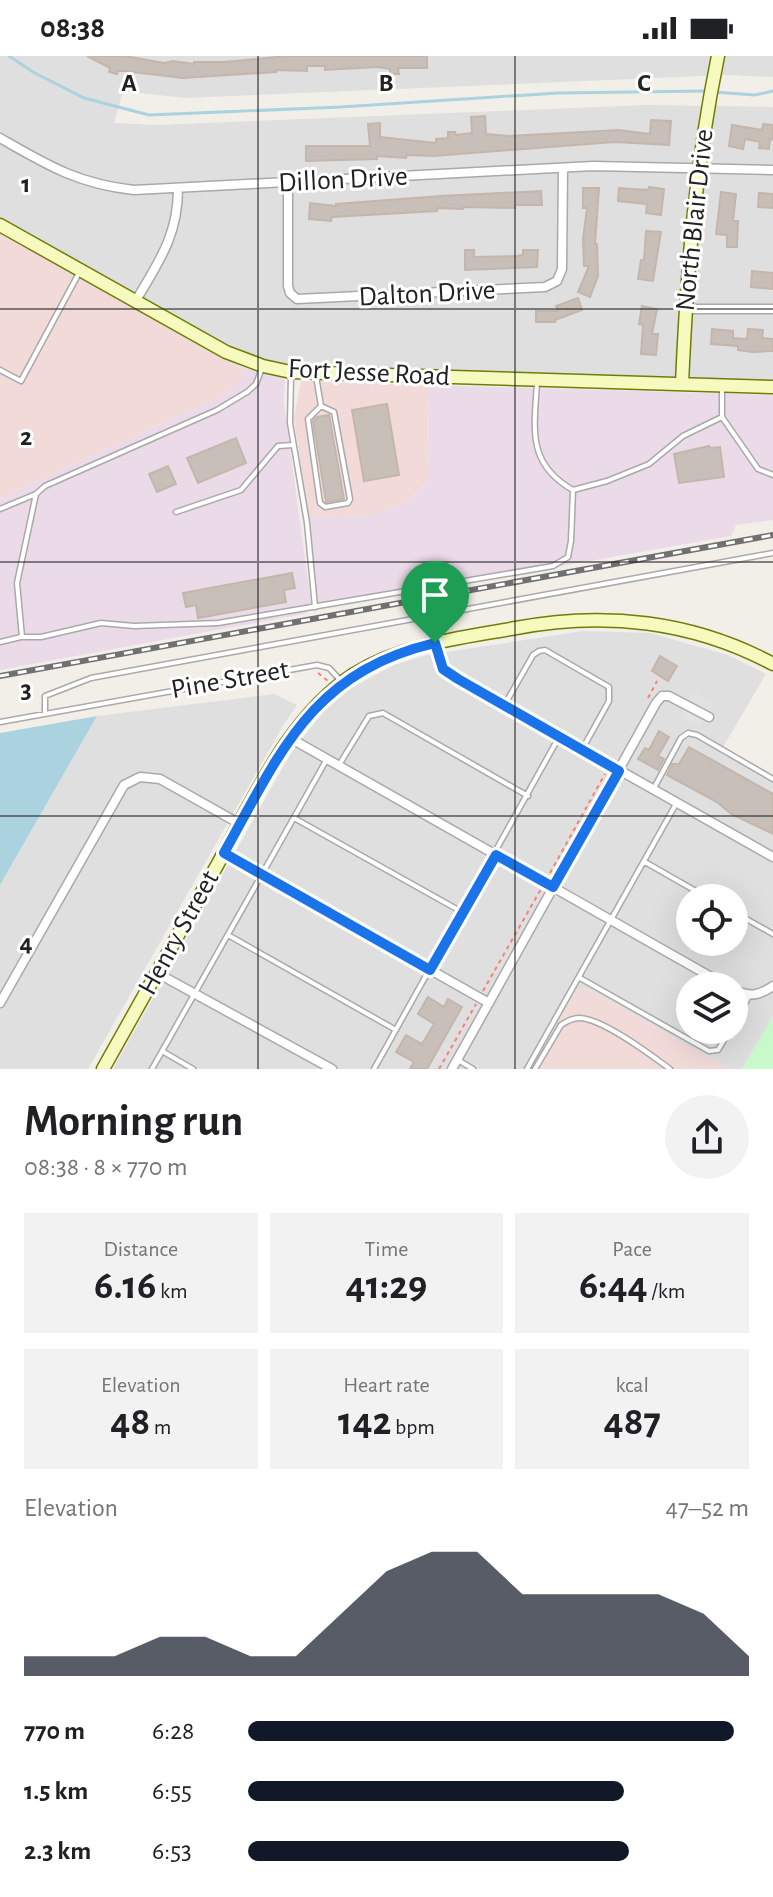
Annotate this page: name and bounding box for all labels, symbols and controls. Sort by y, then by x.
text: 08:38 [40,13,105,43]
text: A [121,70,137,96]
text: B [378,70,394,96]
text: C [637,70,651,96]
street label: North Blair Drive [672,128,718,312]
street label: Dillon Drive [278,163,408,197]
text: 1 [21,171,31,197]
street label: Dalton Drive [358,276,496,312]
street label: Fort Jesse Road [287,355,451,391]
text: 2 [20,424,32,450]
pin [401,561,469,643]
icon: arrive [413,573,457,617]
street label: Pine Street [169,656,291,704]
text: 3 [20,677,32,703]
street label: Henry Street [133,866,225,1000]
map controls [676,884,748,1044]
button: locate [676,884,748,956]
text: 4 [19,930,33,956]
button: layers [676,972,748,1044]
button: share [665,1095,749,1179]
text: Morning run [24,1100,243,1144]
text: 08:38 · 8 × 770 m [24,1154,187,1180]
text: Distance [104,1238,178,1260]
text: Time [365,1238,408,1260]
text: Pace [612,1238,652,1260]
text: 6.16 [94,1266,156,1306]
text: 41:29 [346,1266,427,1306]
text: 6:44 [579,1266,648,1306]
text: km [156,1280,188,1302]
text: /km [648,1280,685,1302]
text: Elevation [101,1374,181,1396]
text: Heart rate [343,1374,430,1396]
text: kcal [615,1374,649,1396]
text: 48 [110,1402,150,1442]
text: 142 [338,1402,391,1442]
text: 487 [604,1402,661,1442]
text: m [150,1416,171,1438]
text: bpm [391,1416,435,1438]
text: Elevation [24,1495,118,1521]
text: 47–52 m [665,1495,749,1521]
text: 770 m [24,1718,85,1744]
text: 6:28 [152,1718,194,1744]
text: 1.5 km [24,1778,88,1804]
text: 6:55 [152,1778,192,1804]
text: 2.3 km [24,1838,91,1864]
text: 6:53 [152,1838,192,1864]

